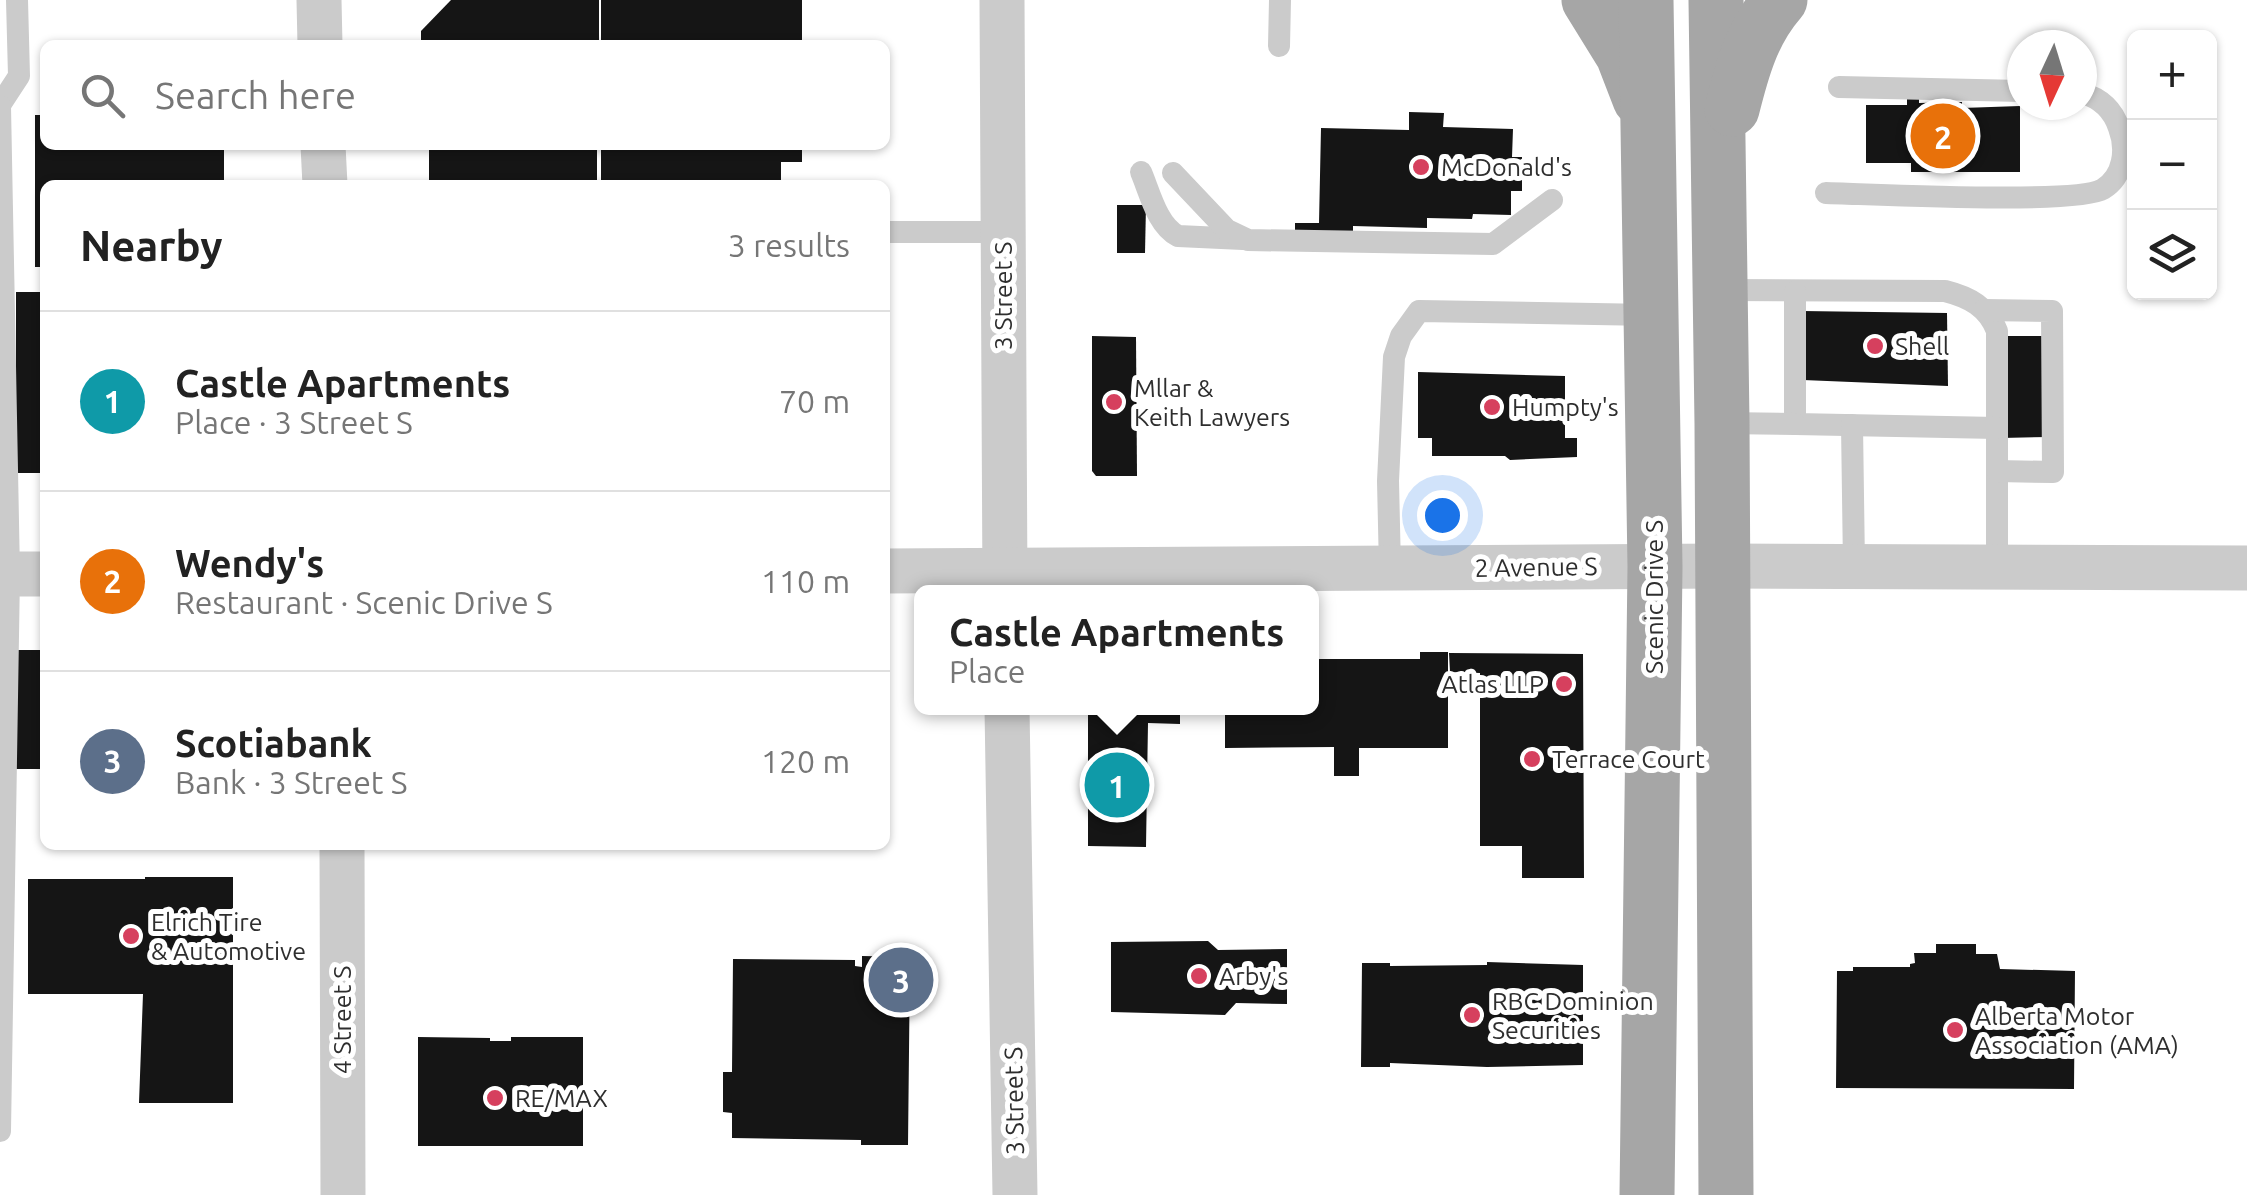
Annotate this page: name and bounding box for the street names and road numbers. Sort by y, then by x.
street label: 3 Street S [989,242,1017,350]
street label: Scenic Drive S [1640,520,1668,674]
street label: 2 Avenue S [1474,552,1598,582]
street label: 4 Street S [328,966,356,1074]
street label: 3 Street S [999,1047,1029,1155]

